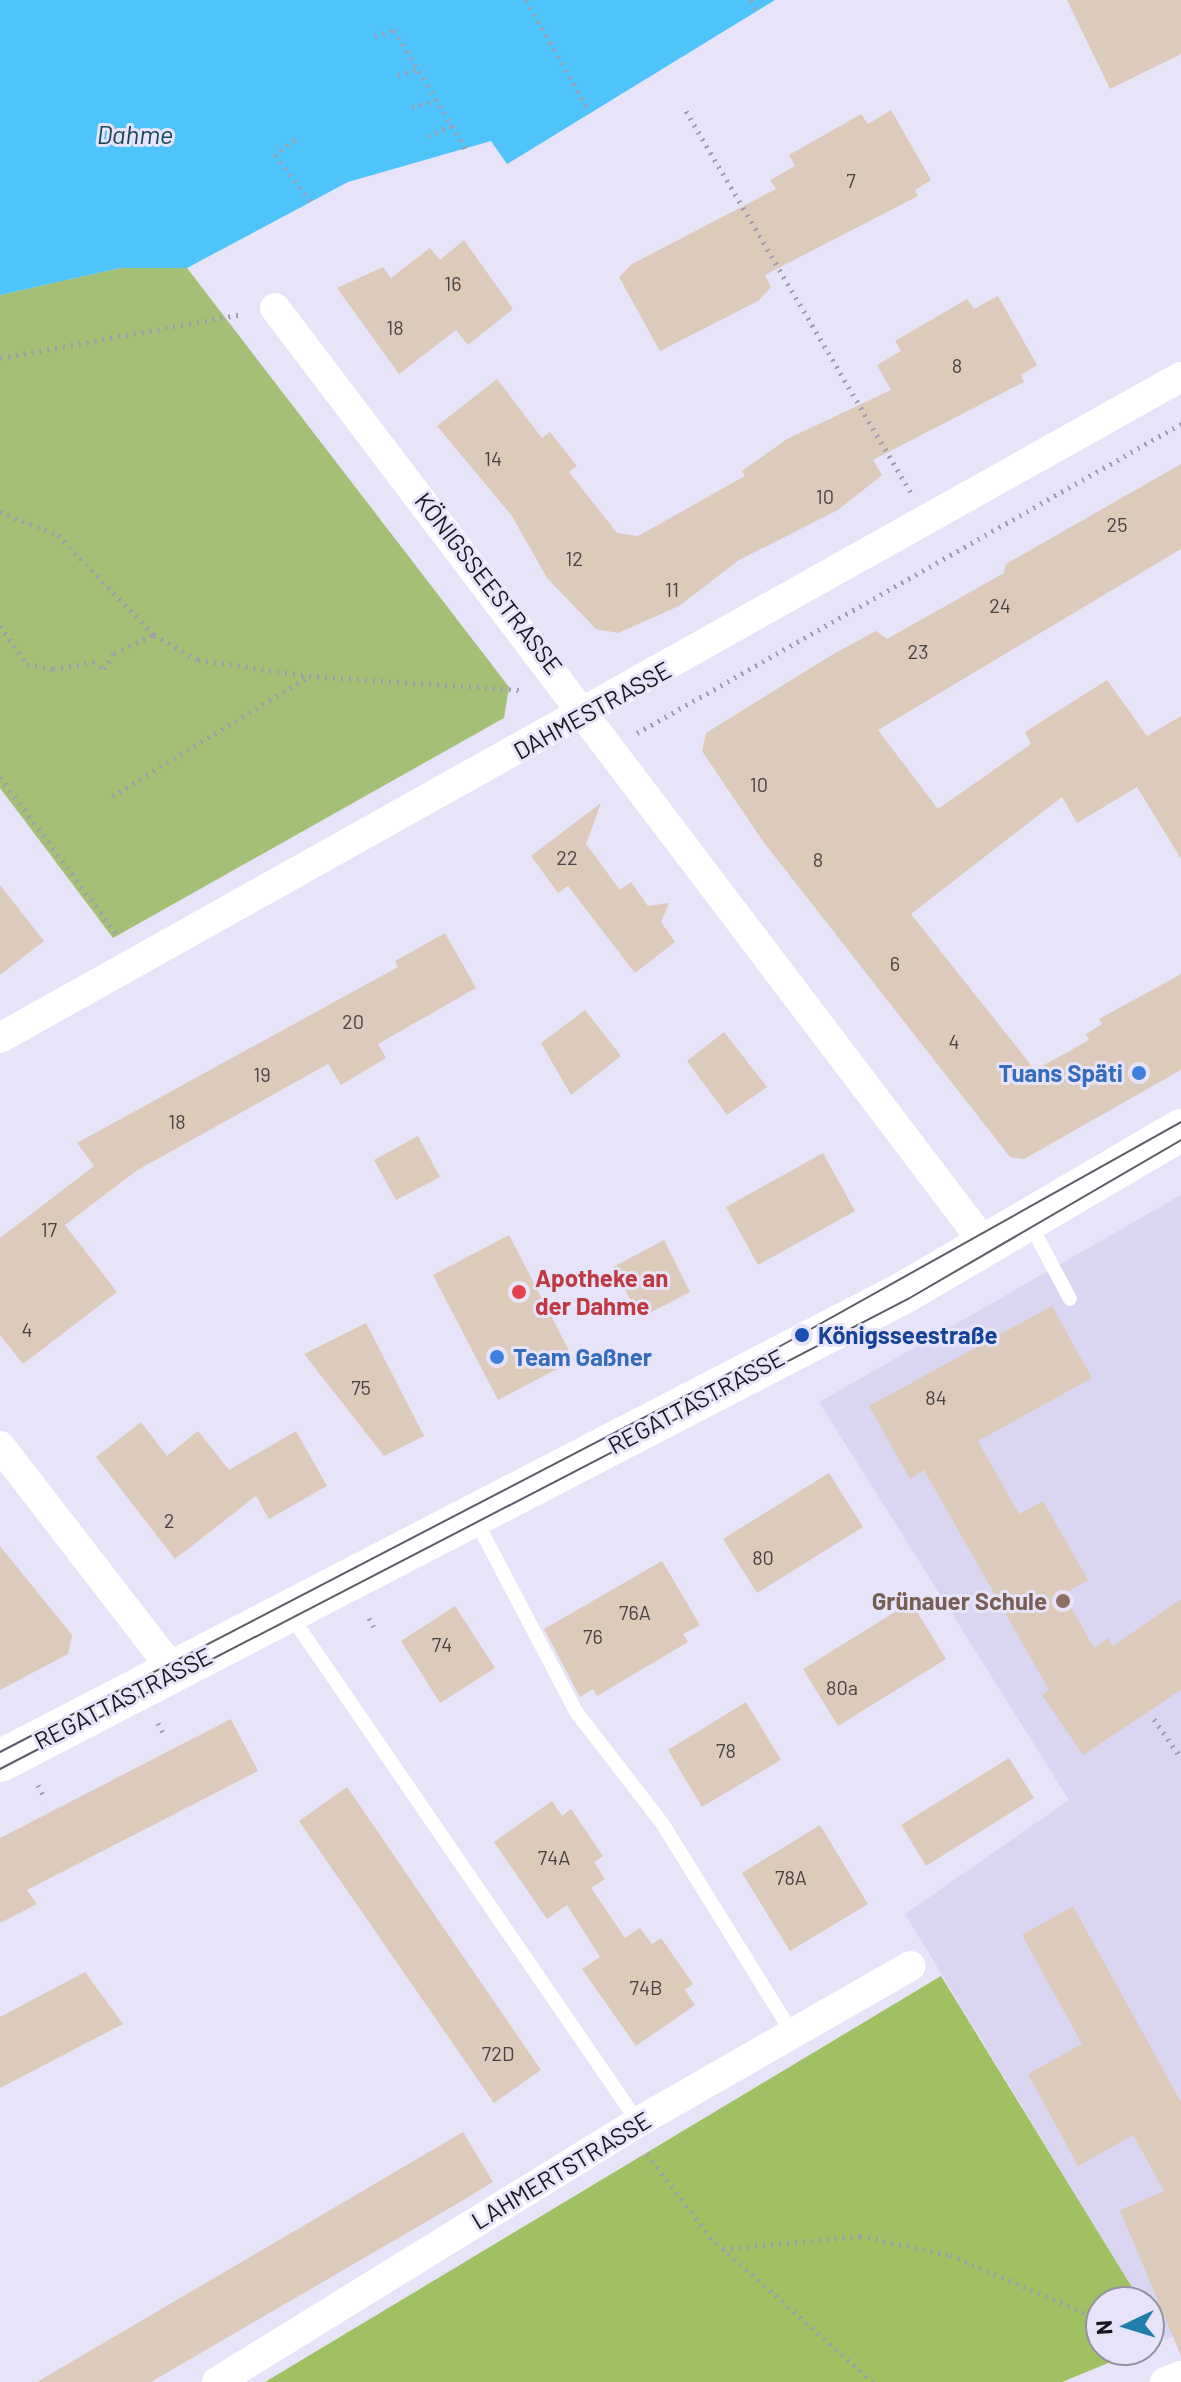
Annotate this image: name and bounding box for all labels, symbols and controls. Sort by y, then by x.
water label: Dahme [97,118,173,150]
house number: 7 [846,168,856,192]
house number: 16 [444,271,462,295]
house number: 18 [386,315,404,339]
house number: 8 [952,353,962,377]
house number: 14 [484,446,502,470]
house number: 10 [816,484,834,508]
street label: KÖNIGSSEESTRASSE [409,486,569,680]
house number: 25 [1107,512,1127,536]
house number: 12 [565,546,583,570]
house number: 11 [665,577,679,601]
house number: 24 [989,593,1011,617]
house number: 23 [908,639,928,663]
street label: DAHMESTRASSE [508,655,676,765]
house number: 10 [750,772,768,796]
house number: 22 [556,845,578,869]
house number: 8 [813,847,823,871]
house number: 6 [890,951,900,975]
house number: 20 [342,1009,364,1033]
house number: 4 [948,1029,960,1053]
place label: Tuans Späti [999,1059,1123,1087]
house number: 19 [253,1062,271,1086]
marker: Tuans Späti [1130,1064,1148,1082]
house number: 18 [168,1109,186,1133]
house number: 17 [41,1217,57,1241]
place label: Apotheke an der Dahme [535,1264,668,1320]
marker: Apotheke an der Dahme [510,1283,528,1301]
house number: 4 [21,1317,33,1341]
place label: Königsseestraße [818,1321,998,1349]
marker: Königsseestraße [793,1326,811,1344]
street label: REGATTASTRASSE [603,1342,789,1460]
place label: Team Gaßner [513,1343,652,1371]
marker: Team Gaßner [488,1348,506,1366]
house number: 75 [351,1375,371,1399]
house number: 84 [925,1385,947,1409]
house number: 2 [164,1508,174,1532]
house number: 80 [752,1545,774,1569]
place label: Grünauer Schule [872,1587,1047,1615]
marker: Grünauer Schule [1054,1592,1072,1610]
house number: 76A [619,1600,651,1624]
house number: 76 [583,1624,603,1648]
house number: 74 [432,1632,452,1656]
street label: REGATTASTRASSE [29,1641,217,1755]
house number: 80a [826,1675,858,1699]
house number: 78 [716,1738,736,1762]
house number: 74A [538,1845,570,1869]
house number: 78A [775,1865,807,1889]
house number: 74B [629,1975,663,1999]
house number: 72D [482,2041,514,2065]
street label: LAHMERTSTRASSE [466,2105,656,2235]
north arrow [1085,2286,1165,2366]
text: N [1090,2319,1117,2336]

